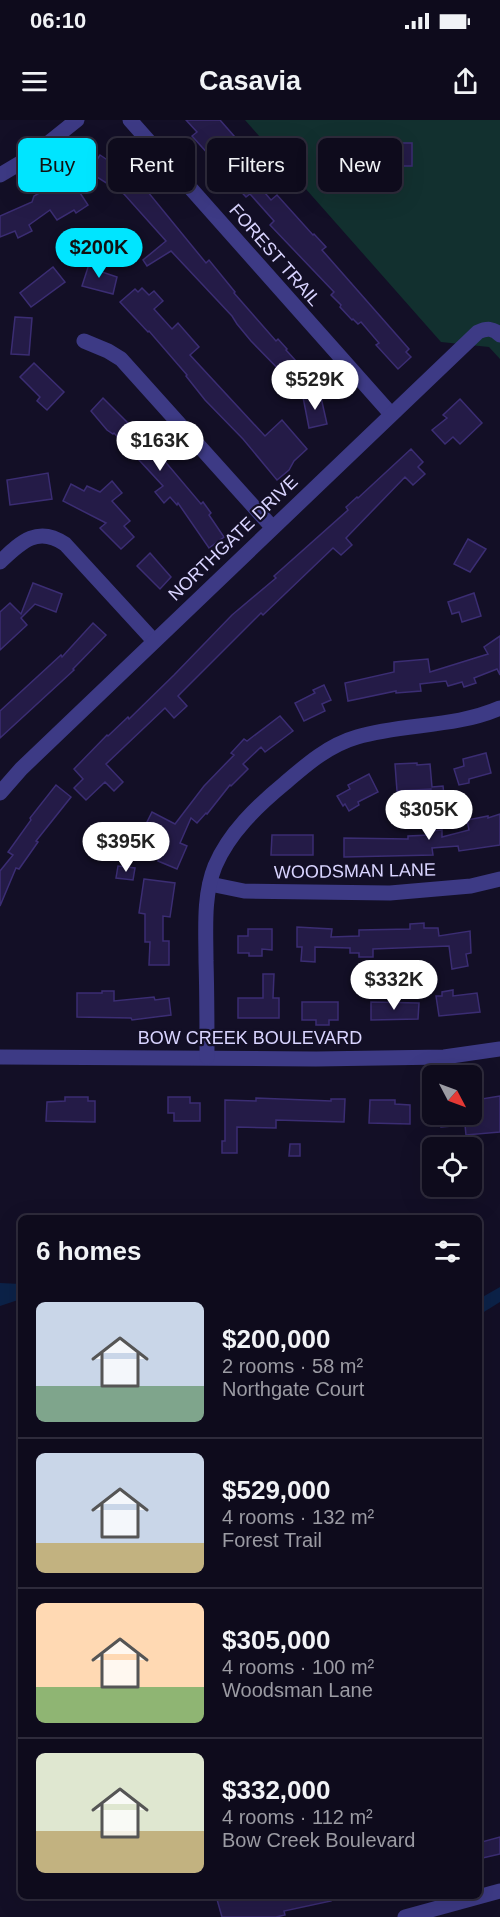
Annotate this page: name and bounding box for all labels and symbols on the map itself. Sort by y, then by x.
street label: FOREST TRAIL [225,200,325,310]
pin: $200K [57,228,141,279]
pin: $529K [273,360,357,411]
pin: $163K [118,421,202,472]
street label: NORTHGATE DRIVE [164,471,302,605]
pin: $305K [387,790,471,841]
pin: $395K [84,822,168,873]
street label: WOODSMAN LANE [274,860,436,882]
pin: $332K [352,960,436,1011]
street label: BOW CREEK BOULEVARD [138,1028,362,1048]
north arrow [422,1065,482,1125]

